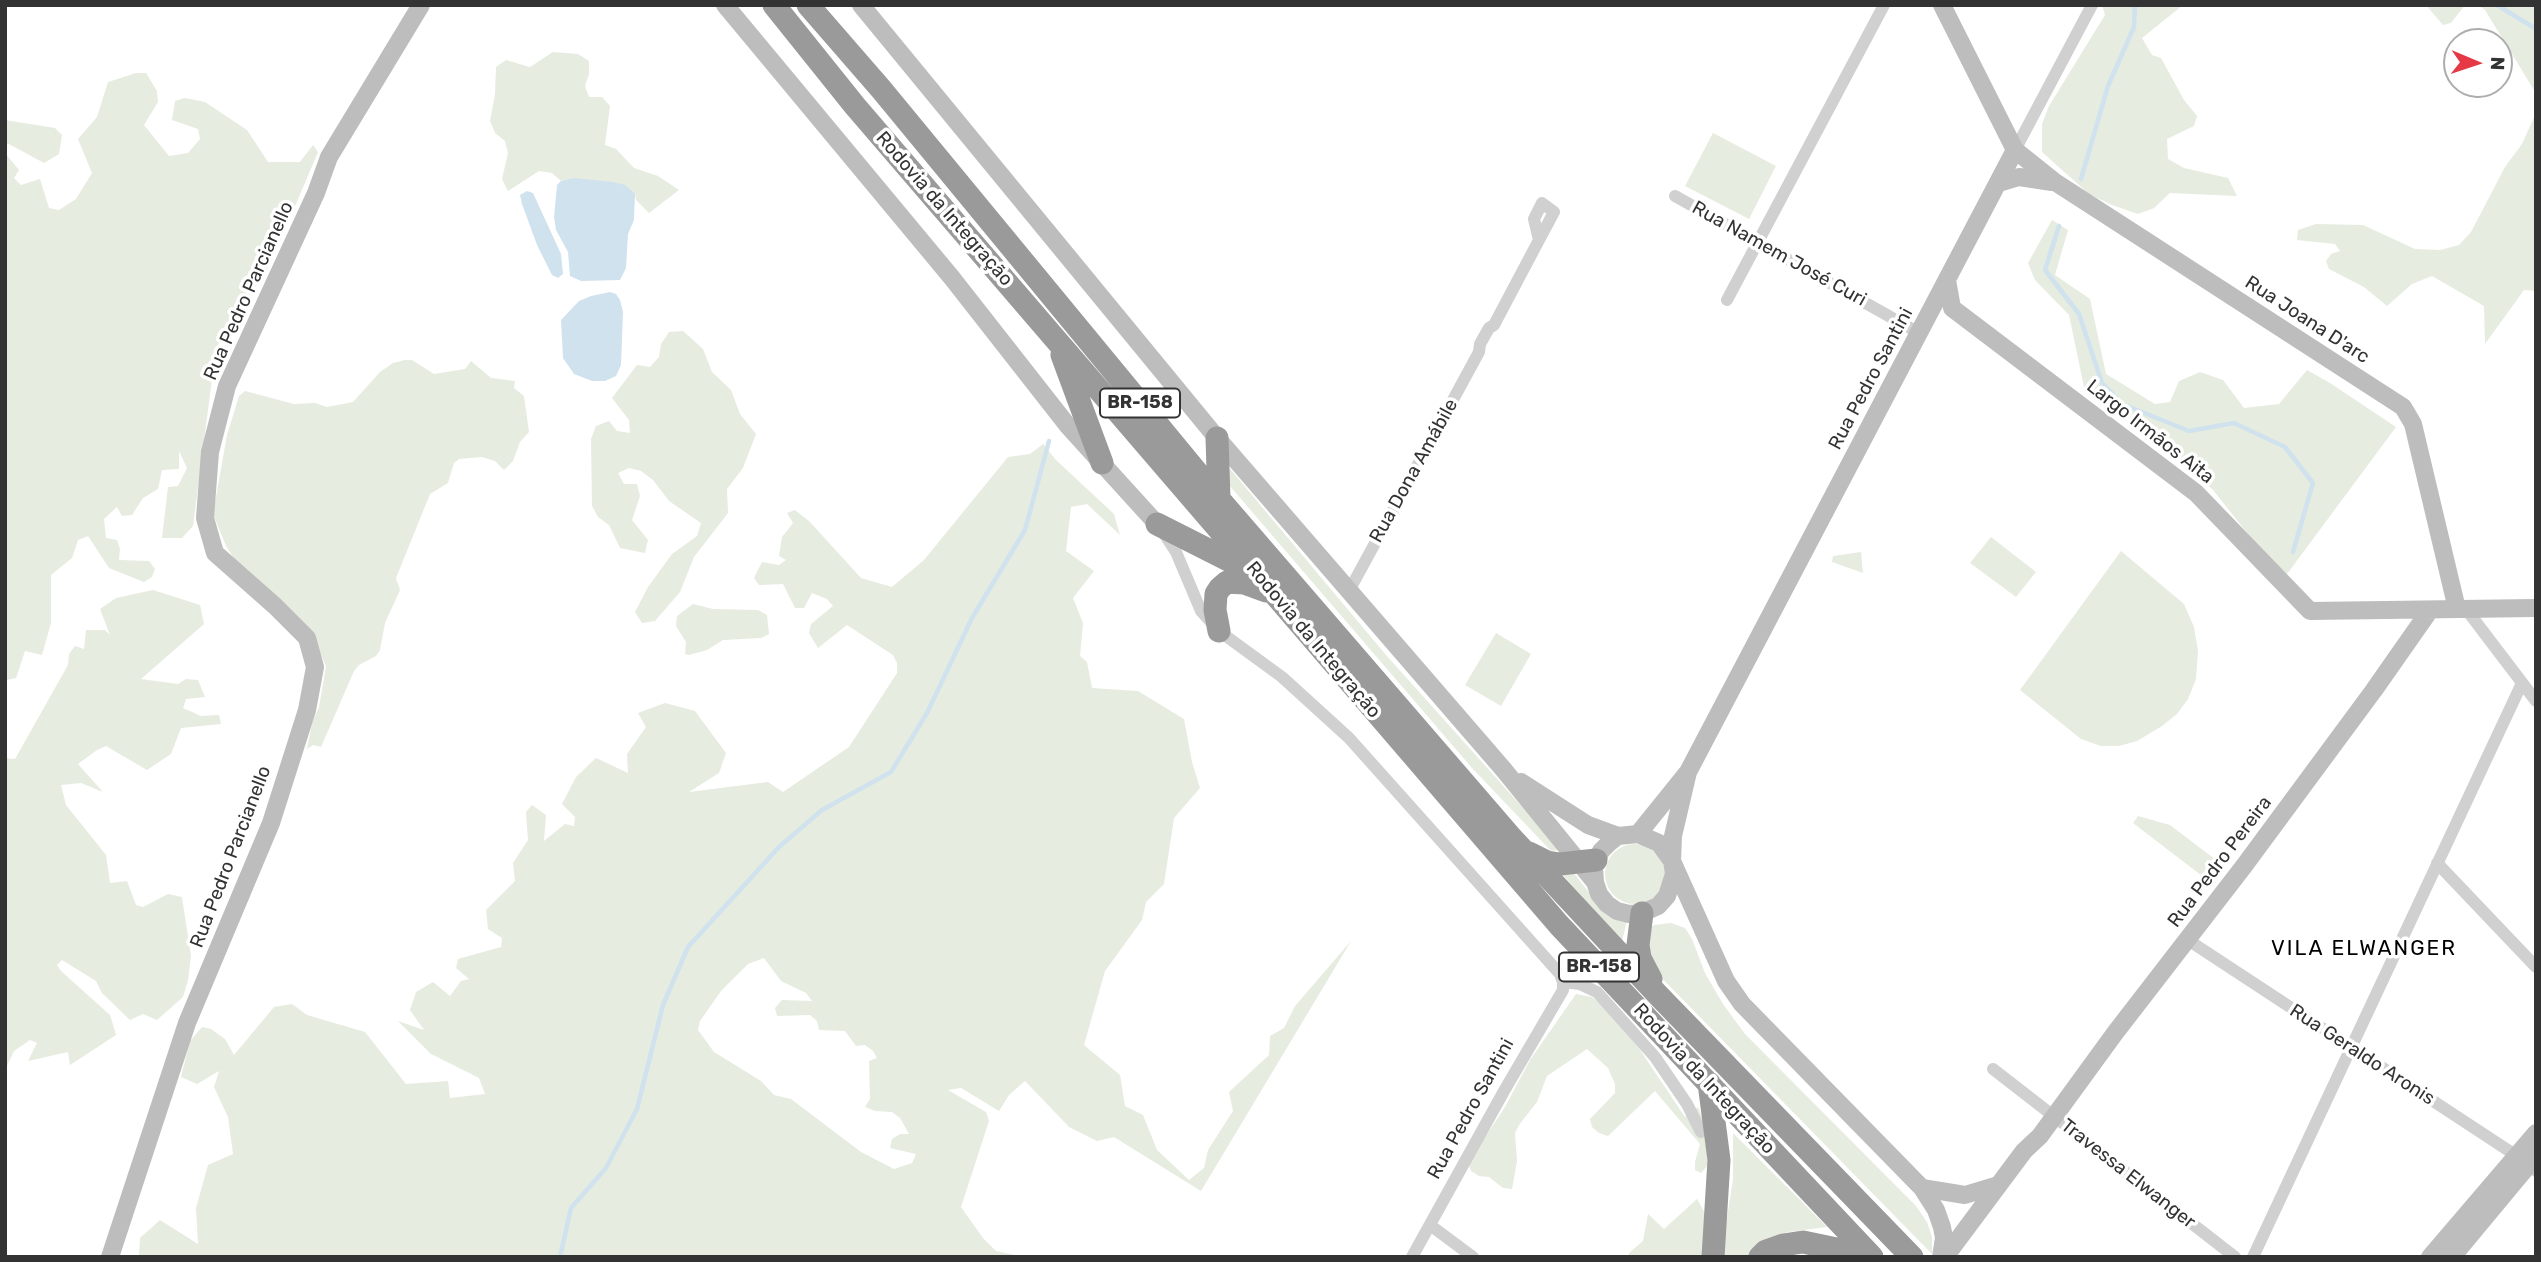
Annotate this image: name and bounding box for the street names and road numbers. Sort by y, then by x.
street label: Rodovia da Integração [871,127,1017,291]
street label: Rua Namem José Curi [1688,197,1870,311]
street label: Rua Pedro Parcianello [199,198,299,384]
street label: Rua Joana D'arc [2240,271,2374,369]
street label: Rua Pedro Santini [1824,304,1918,454]
street label: Largo Irmãos Aita [2082,375,2218,489]
road number: BR-158 [1100,388,1180,418]
street label: Rua Dona Amábile [1365,395,1463,547]
street label: Rodovia da Integração [1241,557,1385,723]
street label: Rua Pedro Parcianello [186,763,276,951]
street label: Rua Pedro Pereira [2163,792,2277,932]
road number: BR-158 [1559,952,1639,982]
street label: Rodovia da Integração [1628,999,1780,1159]
street label: Rua Geraldo Aronis [2285,1000,2439,1110]
street label: Rua Pedro Santini [1423,1035,1519,1183]
street label: Travessa Elwanger [2056,1114,2200,1234]

